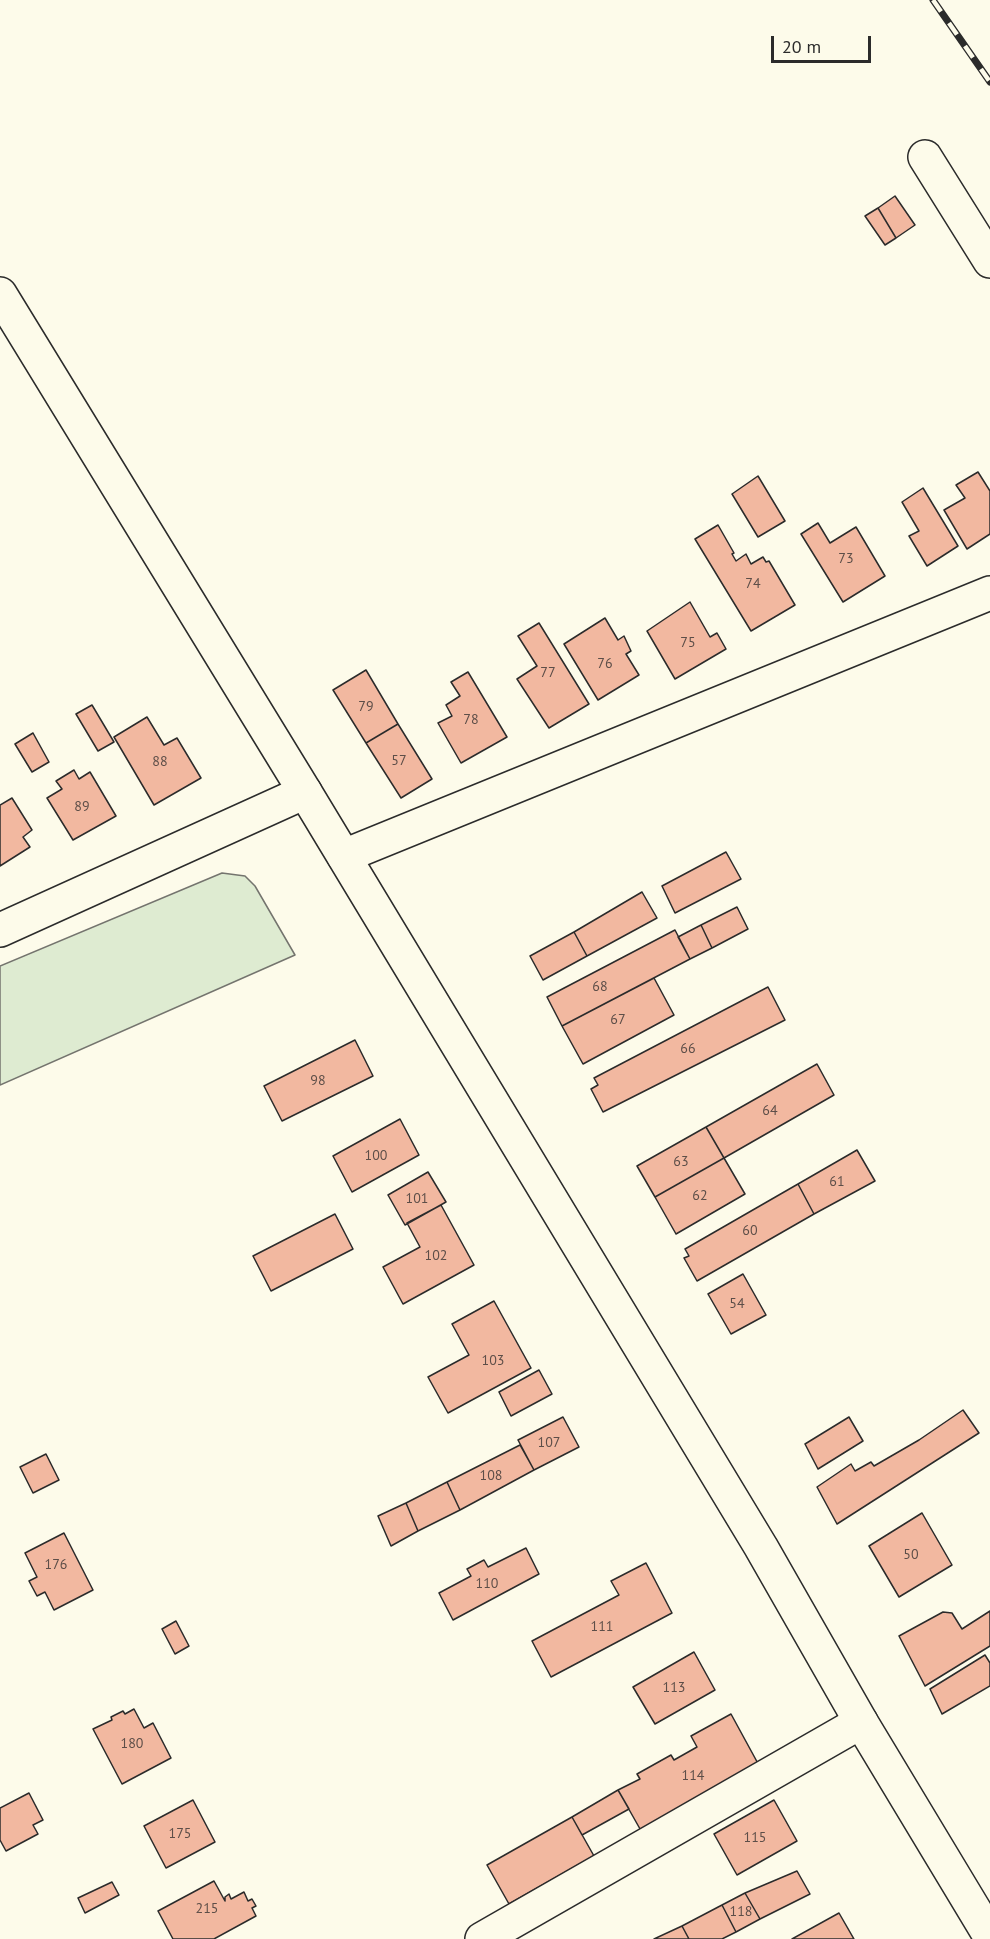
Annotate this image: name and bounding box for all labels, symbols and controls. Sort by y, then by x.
scale bar [774,24,874,62]
text: 20 m [782,35,821,58]
house number: 73 [838,551,854,567]
house number: 74 [745,576,761,592]
house number: 75 [680,635,696,651]
house number: 76 [597,656,613,672]
house number: 77 [540,665,556,681]
house number: 79 [358,699,374,715]
house number: 78 [463,712,479,728]
house number: 57 [391,753,407,769]
house number: 88 [152,754,168,770]
house number: 89 [74,799,90,815]
house number: 68 [592,979,608,995]
house number: 67 [610,1012,626,1028]
house number: 66 [680,1041,696,1057]
house number: 98 [310,1073,326,1089]
house number: 64 [762,1103,778,1119]
house number: 100 [365,1148,387,1164]
house number: 63 [673,1154,689,1170]
house number: 61 [829,1174,845,1190]
house number: 62 [692,1188,708,1204]
house number: 101 [406,1191,428,1207]
house number: 60 [742,1223,758,1239]
house number: 102 [425,1248,447,1264]
house number: 54 [729,1296,745,1312]
house number: 103 [482,1353,504,1369]
house number: 107 [538,1435,560,1451]
house number: 108 [480,1468,502,1484]
house number: 50 [903,1547,919,1563]
house number: 176 [45,1557,67,1573]
house number: 110 [476,1576,498,1592]
house number: 111 [591,1619,613,1635]
house number: 113 [663,1680,685,1696]
house number: 180 [121,1736,143,1752]
house number: 114 [682,1768,704,1784]
house number: 175 [169,1826,191,1842]
house number: 115 [744,1830,766,1846]
house number: 215 [196,1901,218,1917]
house number: 118 [730,1904,752,1920]

